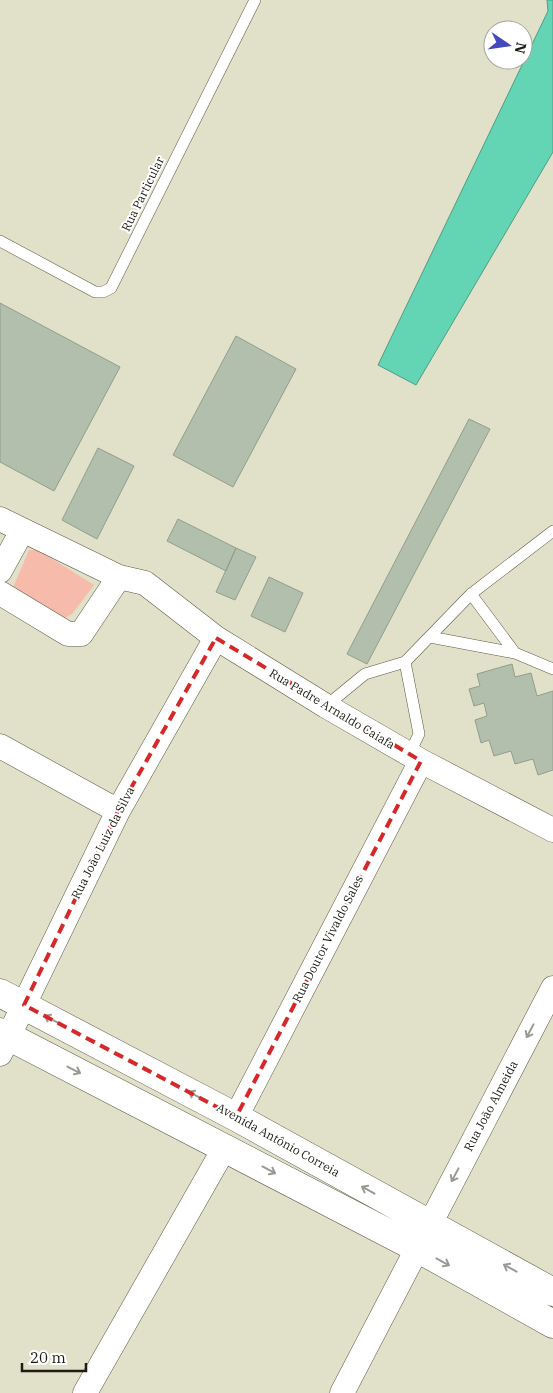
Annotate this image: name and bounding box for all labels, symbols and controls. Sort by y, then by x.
north arrow [483,20,533,70]
text: N [511,41,531,55]
street label: Rua Particular [118,153,167,234]
street label: Rua Padre Arnaldo Caiafa [267,665,398,752]
street label: Rua João Luiz da Silva [68,784,138,901]
street label: Rua Doutor Vivaldo Sales [289,873,366,1005]
one-way arrow [44,1014,59,1023]
one-way arrow [525,1023,534,1038]
street label: Rua João Almeida [460,1058,521,1154]
one-way arrow [67,1065,82,1075]
one-way arrow [187,1090,202,1100]
street label: Avenida Antônio Correia [214,1099,343,1180]
one-way arrow [261,1165,276,1175]
one-way arrow [450,1167,459,1182]
one-way arrow [361,1184,376,1194]
one-way arrow [436,1257,451,1267]
one-way arrow [503,1263,518,1273]
scale bar [22,1340,86,1372]
text: 20 m [30,1348,66,1367]

